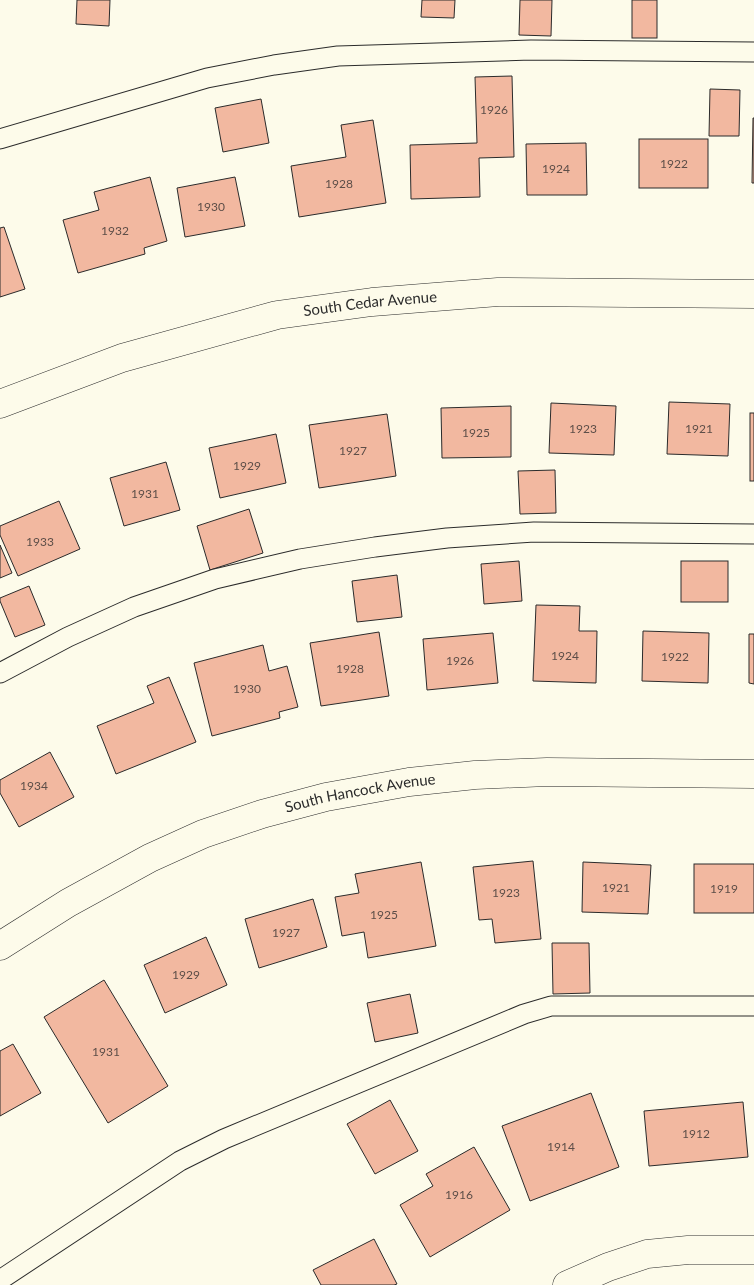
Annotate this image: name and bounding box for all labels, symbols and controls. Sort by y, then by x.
house number: 1926 [480,102,508,117]
house number: 1922 [660,156,688,171]
house number: 1924 [542,161,570,176]
house number: 1928 [325,176,353,191]
house number: 1930 [197,199,225,214]
house number: 1932 [101,223,129,238]
street label: South Cedar Avenue [302,287,438,319]
house number: 1923 [569,421,597,436]
house number: 1921 [685,421,713,436]
house number: 1925 [462,425,490,440]
house number: 1927 [339,443,367,458]
house number: 1929 [233,458,261,473]
house number: 1931 [131,486,159,501]
house number: 1933 [26,534,54,549]
house number: 1924 [551,648,579,663]
house number: 1922 [661,649,689,664]
house number: 1926 [446,653,474,668]
house number: 1928 [336,661,364,676]
house number: 1930 [233,681,261,696]
street label: South Hancock Avenue [283,769,436,816]
house number: 1934 [20,778,48,793]
house number: 1921 [602,880,630,895]
house number: 1919 [710,881,738,896]
house number: 1923 [492,885,520,900]
house number: 1925 [370,907,398,922]
house number: 1927 [272,925,300,940]
house number: 1929 [172,967,200,982]
house number: 1931 [92,1044,120,1059]
house number: 1912 [682,1126,710,1141]
house number: 1914 [547,1139,575,1154]
house number: 1916 [445,1187,473,1202]

